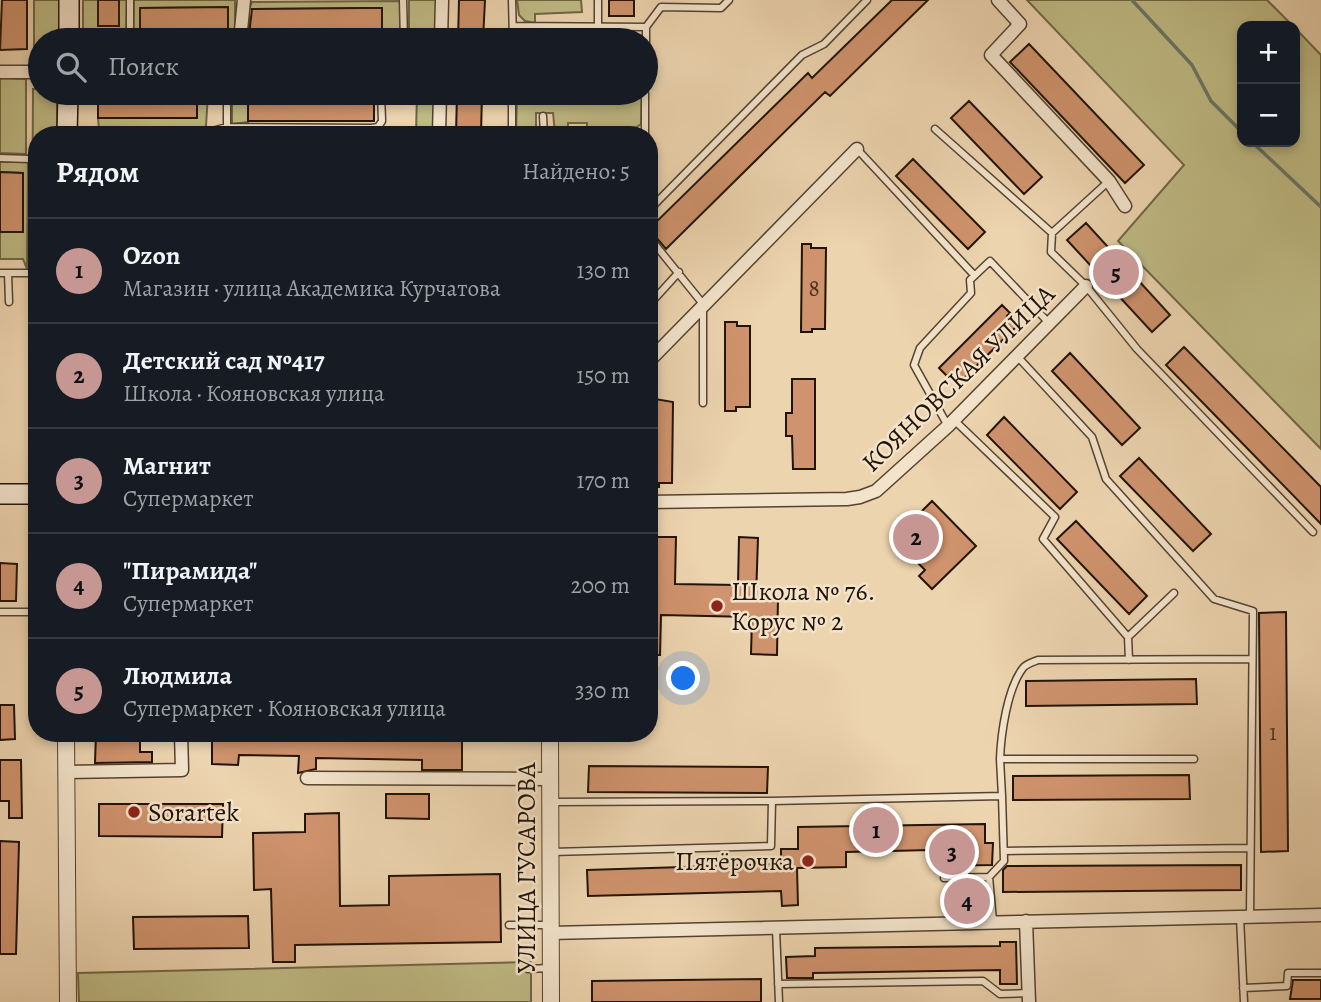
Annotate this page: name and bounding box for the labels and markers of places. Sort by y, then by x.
pin: 5 [1093,246,1139,298]
pin: 2 [893,511,939,563]
place label: Школа № 76. Корус № 2 [731,574,875,639]
marker: Школа № 76. Корус № 2 [709,598,725,614]
place label: Sorartek [148,795,239,830]
marker: Sorartek [126,804,142,820]
pin: 1 [853,804,899,856]
pin: 3 [929,826,975,878]
place label: Пятёрочка [675,844,794,879]
marker: Пятёрочка [800,853,816,869]
pin: 4 [944,875,990,927]

